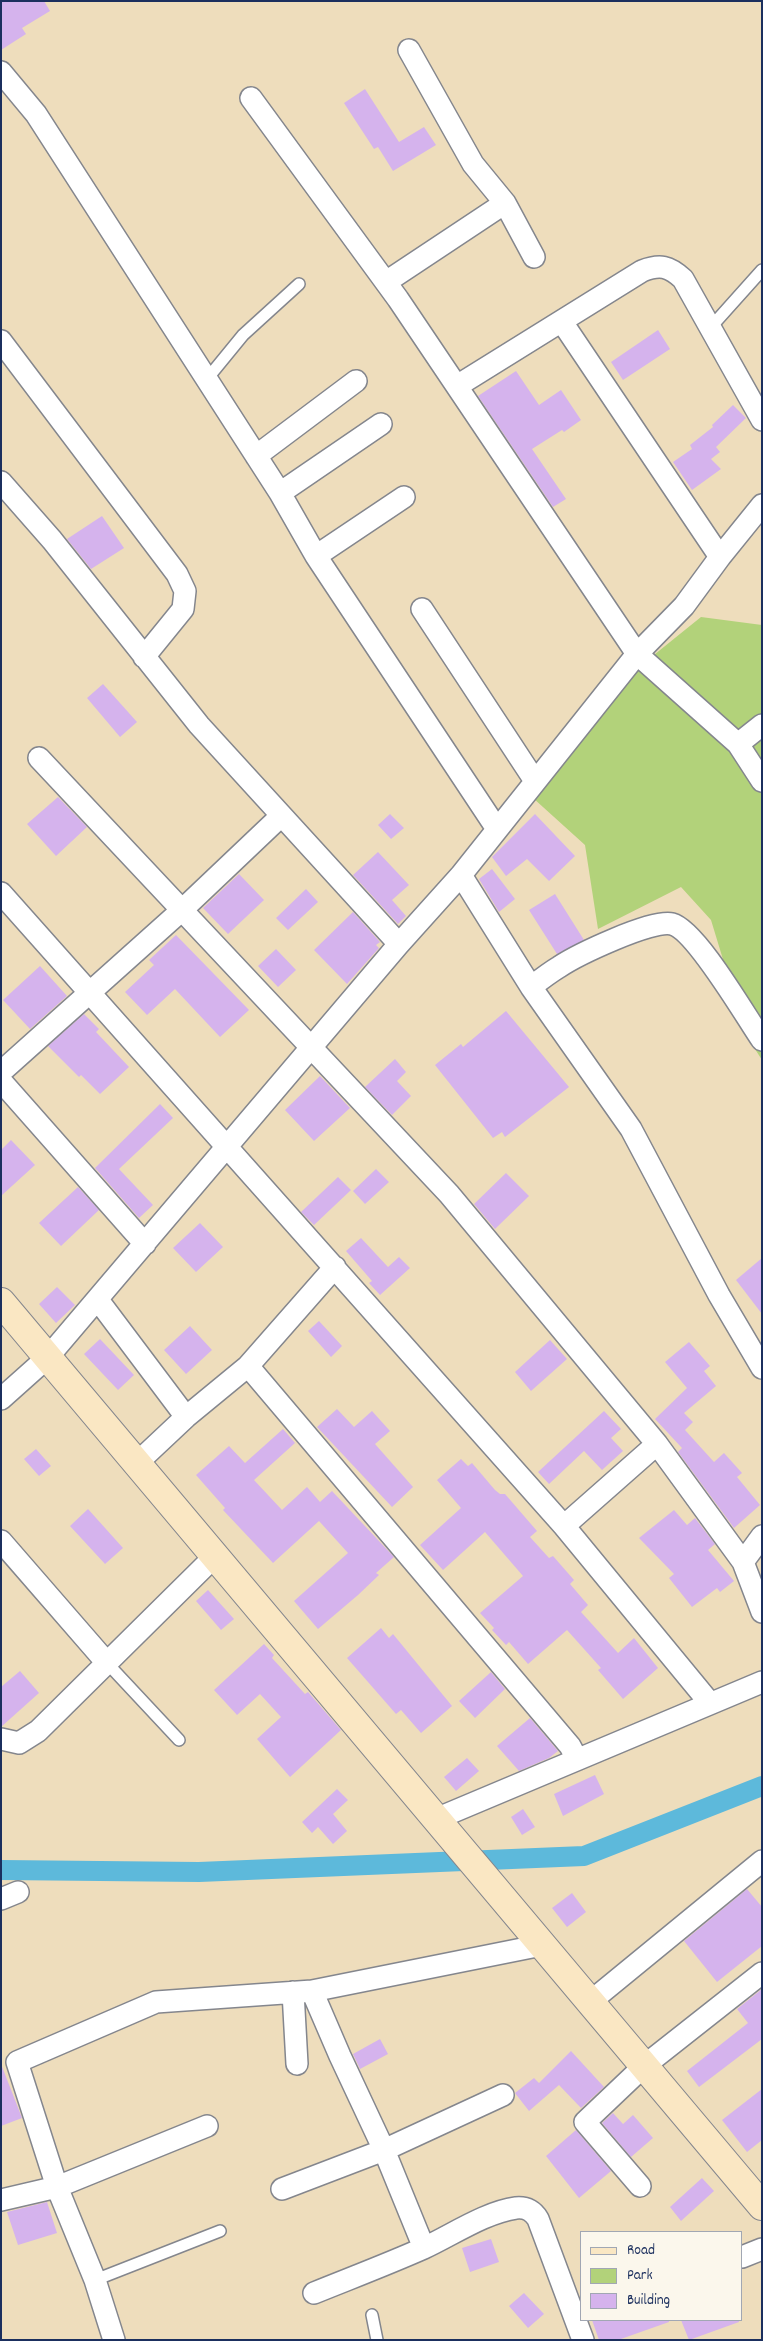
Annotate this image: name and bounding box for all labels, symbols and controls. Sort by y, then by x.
legend [580,2231,743,2321]
text: Road [627,2240,655,2262]
text: Park [627,2265,653,2287]
text: Building [627,2290,670,2312]

